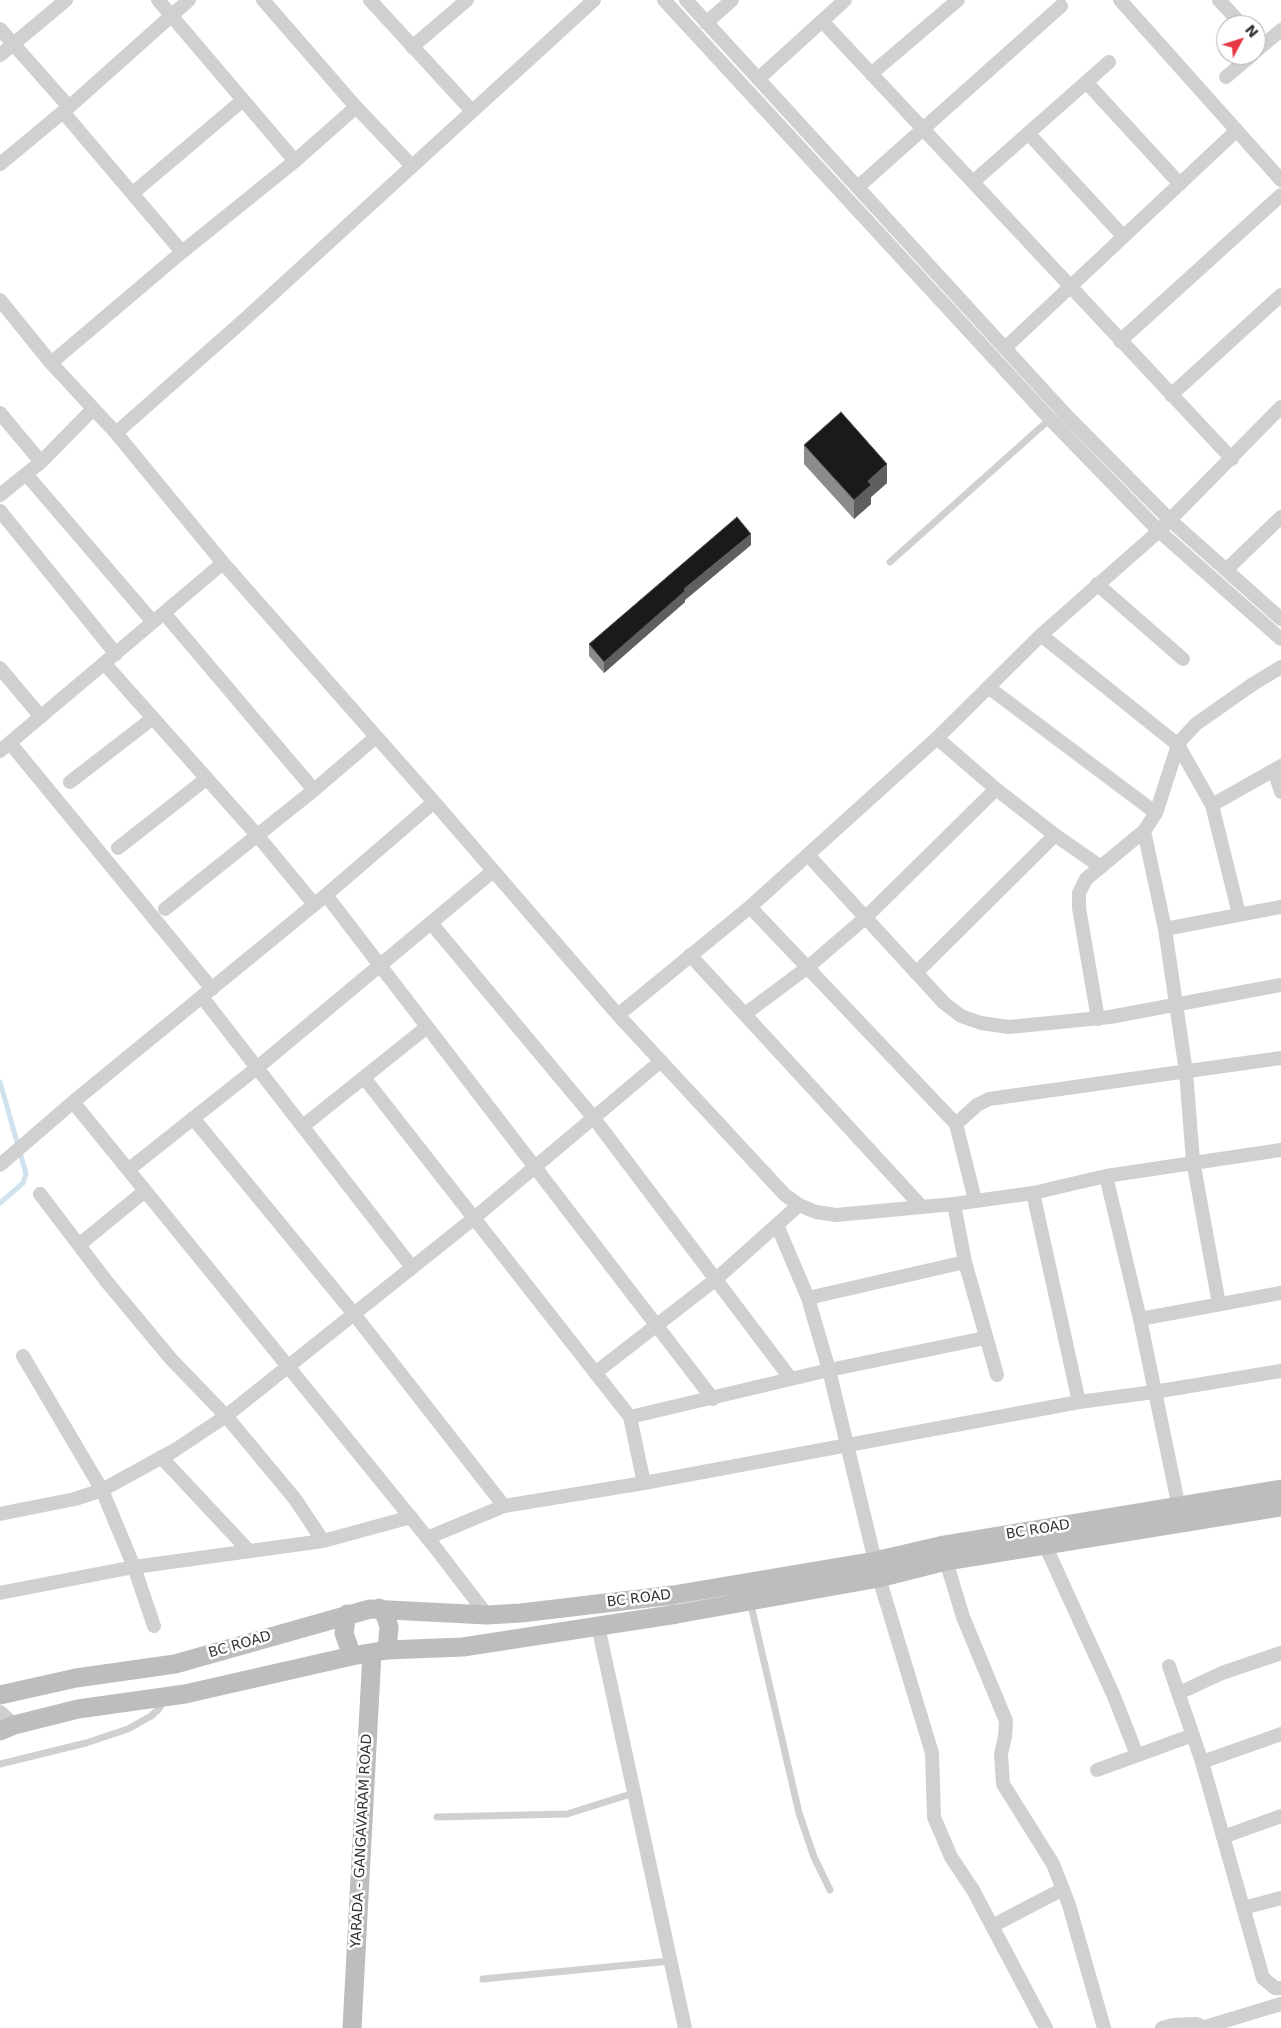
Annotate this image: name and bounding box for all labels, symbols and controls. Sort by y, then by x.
north arrow [1216,15,1266,65]
text: N [1242,21,1262,41]
street label: BC ROAD [1005,1517,1071,1543]
street label: BC ROAD [606,1587,672,1611]
street label: BC ROAD [207,1628,273,1662]
street label: YARADA - GANGAVARAM ROAD [348,1733,376,1949]

